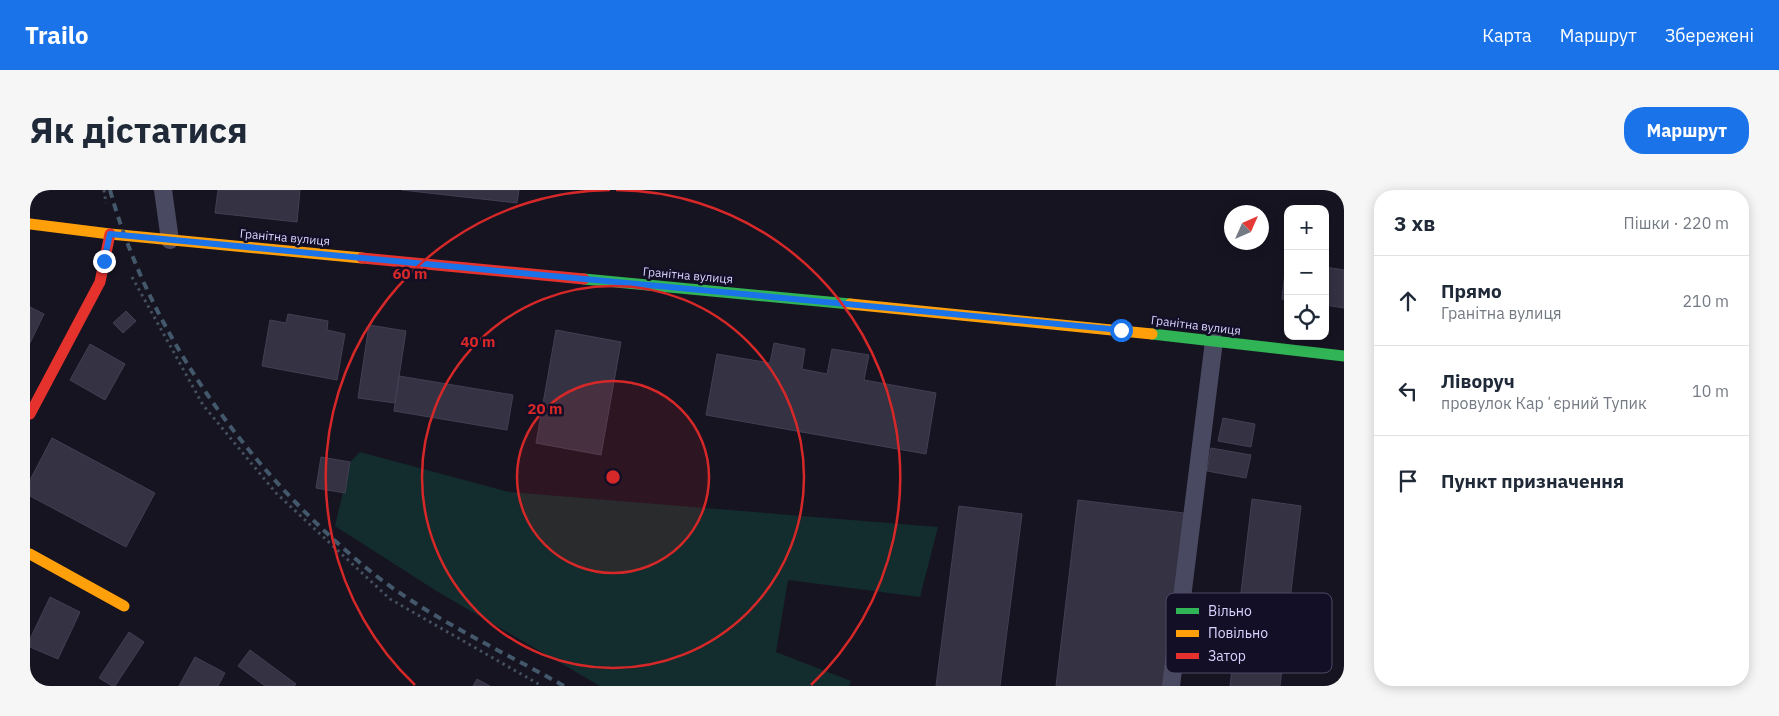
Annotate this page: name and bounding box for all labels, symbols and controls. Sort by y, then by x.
text: Trailo [25,19,89,51]
text: Карта [1482,24,1532,47]
text: Маршрут [1560,24,1637,47]
text: Збережені [1665,24,1754,47]
text: Як дістатися [30,107,248,153]
button: Маршрут [1624,107,1749,154]
north arrow [1224,205,1269,250]
map controls [1284,205,1329,340]
button: + [1284,205,1329,250]
text: 3 хв [1394,209,1435,237]
text: Пішки · 220 m [1624,213,1729,233]
street label: Гранітна вулиця [239,226,331,248]
route end [93,250,116,273]
button: − [1284,250,1329,295]
text: 60 m [393,264,427,283]
street label: Гранітна вулиця [642,264,734,286]
text: Прямо [1441,279,1502,303]
icon: ahead [1394,287,1422,315]
text: 210 m [1682,291,1729,311]
button: locate [1284,295,1329,340]
text: Гранітна вулиця [1441,303,1562,323]
street label: Гранітна вулиця [1150,312,1242,338]
route start [1110,319,1133,342]
text: 40 m [461,332,495,351]
text: Ліворуч [1441,369,1515,393]
icon: left [1394,377,1422,405]
text: 10 m [1692,381,1729,401]
text: провулок Карʼєрний Тупик [1441,393,1647,413]
text: 20 m [528,399,562,418]
icon: arrive [1394,467,1422,495]
centre of rings [604,468,622,486]
text: Пункт призначення [1441,469,1624,493]
legend [1166,593,1332,673]
text: Вільно [1208,602,1252,620]
text: Повільно [1208,624,1268,642]
text: Затор [1208,647,1246,665]

